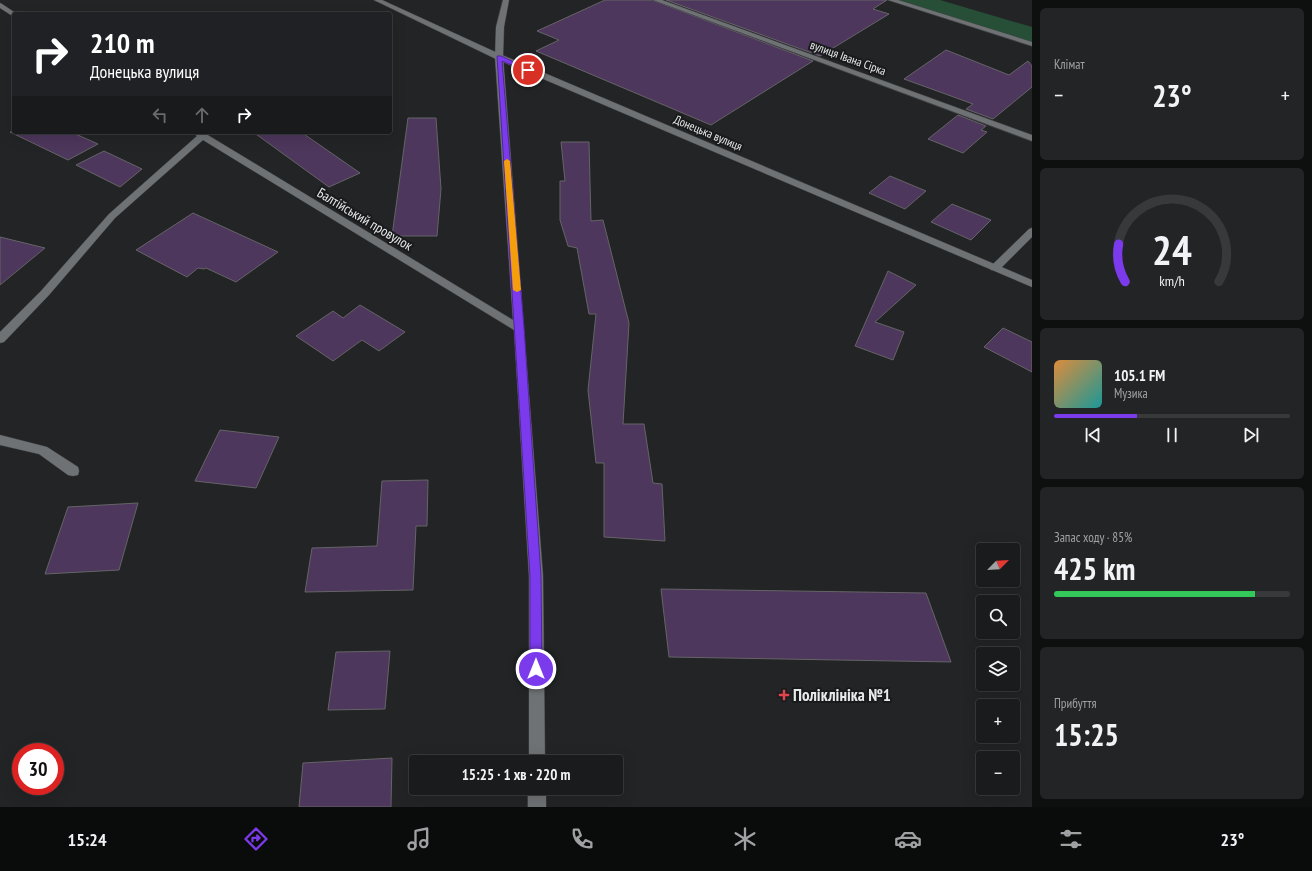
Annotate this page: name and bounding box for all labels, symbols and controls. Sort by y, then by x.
text: 210 m [90,24,154,61]
icon: right [24,28,76,80]
street label: вулиця Івана Сірка [808,37,888,78]
pin [511,53,545,87]
text: Клімат [1054,56,1085,73]
icon: arrive [517,59,539,81]
text: Донецька вулиця [90,60,199,83]
text: 23° [1152,76,1192,115]
text: − [1054,81,1063,109]
text: + [1281,81,1290,109]
icon: left [149,104,171,126]
icon: ahead [191,104,213,126]
icon: right [233,104,255,126]
street label: Донецька вулиця [672,111,745,154]
street label: Балтійський провулок [314,183,416,255]
text: 24 [1152,222,1192,275]
text: km/h [1159,270,1185,289]
text: 105.1 FM [1114,366,1165,385]
text: Музика [1114,385,1148,402]
icon: previous [1082,424,1104,446]
icon: pause [1161,424,1183,446]
icon: next [1240,424,1262,446]
text: Запас ходу · 85% [1054,529,1132,546]
north arrow [976,543,1020,587]
map controls [976,543,1020,795]
text: 425 km [1054,549,1135,588]
button: search [976,595,1020,639]
button: layers [976,647,1020,691]
position arrow [515,648,557,690]
place label: Поліклініка №1 [793,684,891,706]
marker: Поліклініка №1 [778,689,790,701]
text: Прибуття [1054,695,1097,712]
button: + [976,699,1020,743]
text: 15:25 [1054,715,1119,754]
speed limit sign: 30 [12,743,64,795]
button: − [976,751,1020,795]
text: 15:25 · 1 хв · 220 m [462,765,570,784]
icon: directions [242,825,270,853]
icon: music [405,825,433,853]
icon: phone [568,825,596,853]
icon: climate [731,825,759,853]
icon: car [894,825,922,853]
icon: filters [1057,825,1085,853]
text: 15:24 [68,828,107,851]
text: 23° [1221,828,1244,851]

